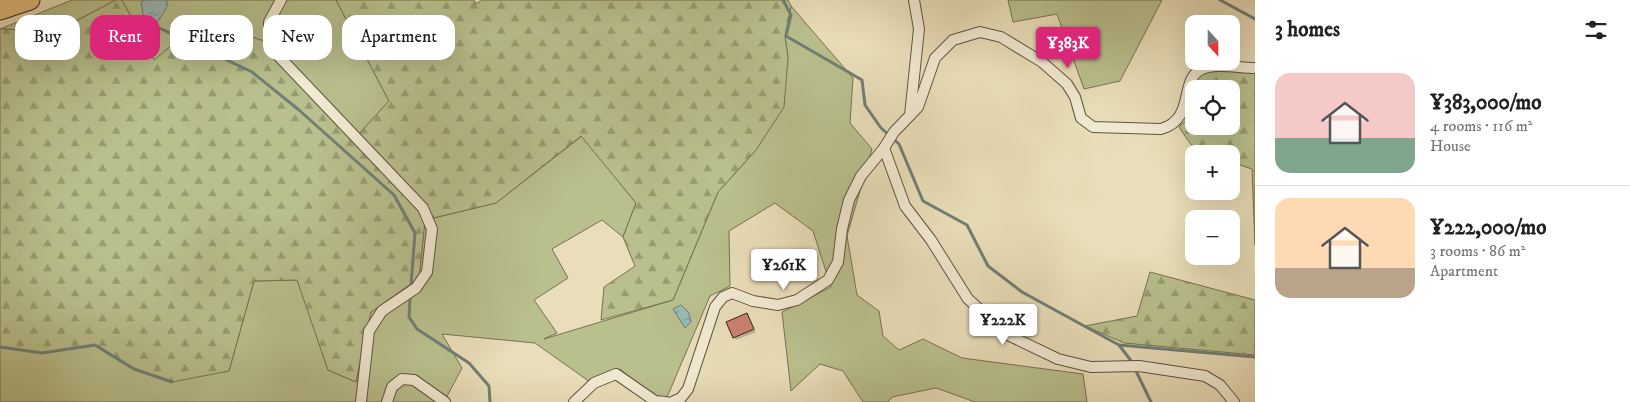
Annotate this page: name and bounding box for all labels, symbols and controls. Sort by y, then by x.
chip: Buy [15,15,80,60]
chip: Rent [90,15,160,60]
chip: Filters [170,15,253,60]
chip: New [263,15,332,60]
chip: Apartment [342,15,455,60]
north arrow [1185,15,1240,70]
map controls [1185,15,1240,265]
icon: filters [1582,16,1610,44]
text: 3 homes [1275,17,1340,43]
pin: ¥383K [1033,27,1103,69]
text: ¥383K [1047,33,1089,53]
button: locate [1185,80,1240,135]
text: ¥383,000/mo [1430,90,1541,116]
icon: home [1315,93,1375,153]
text: 4 rooms · 116 m² [1430,116,1532,136]
text: House [1430,136,1471,156]
button: + [1185,145,1240,200]
button: − [1185,210,1240,265]
text: ¥222,000/mo [1430,215,1546,241]
icon: home [1315,218,1375,278]
text: 3 rooms · 86 m² [1430,241,1525,261]
pin: ¥261K [749,248,819,291]
text: ¥261K [762,255,806,275]
text: Apartment [1430,261,1498,281]
pin: ¥222K [968,304,1038,346]
text: ¥222K [980,310,1026,330]

